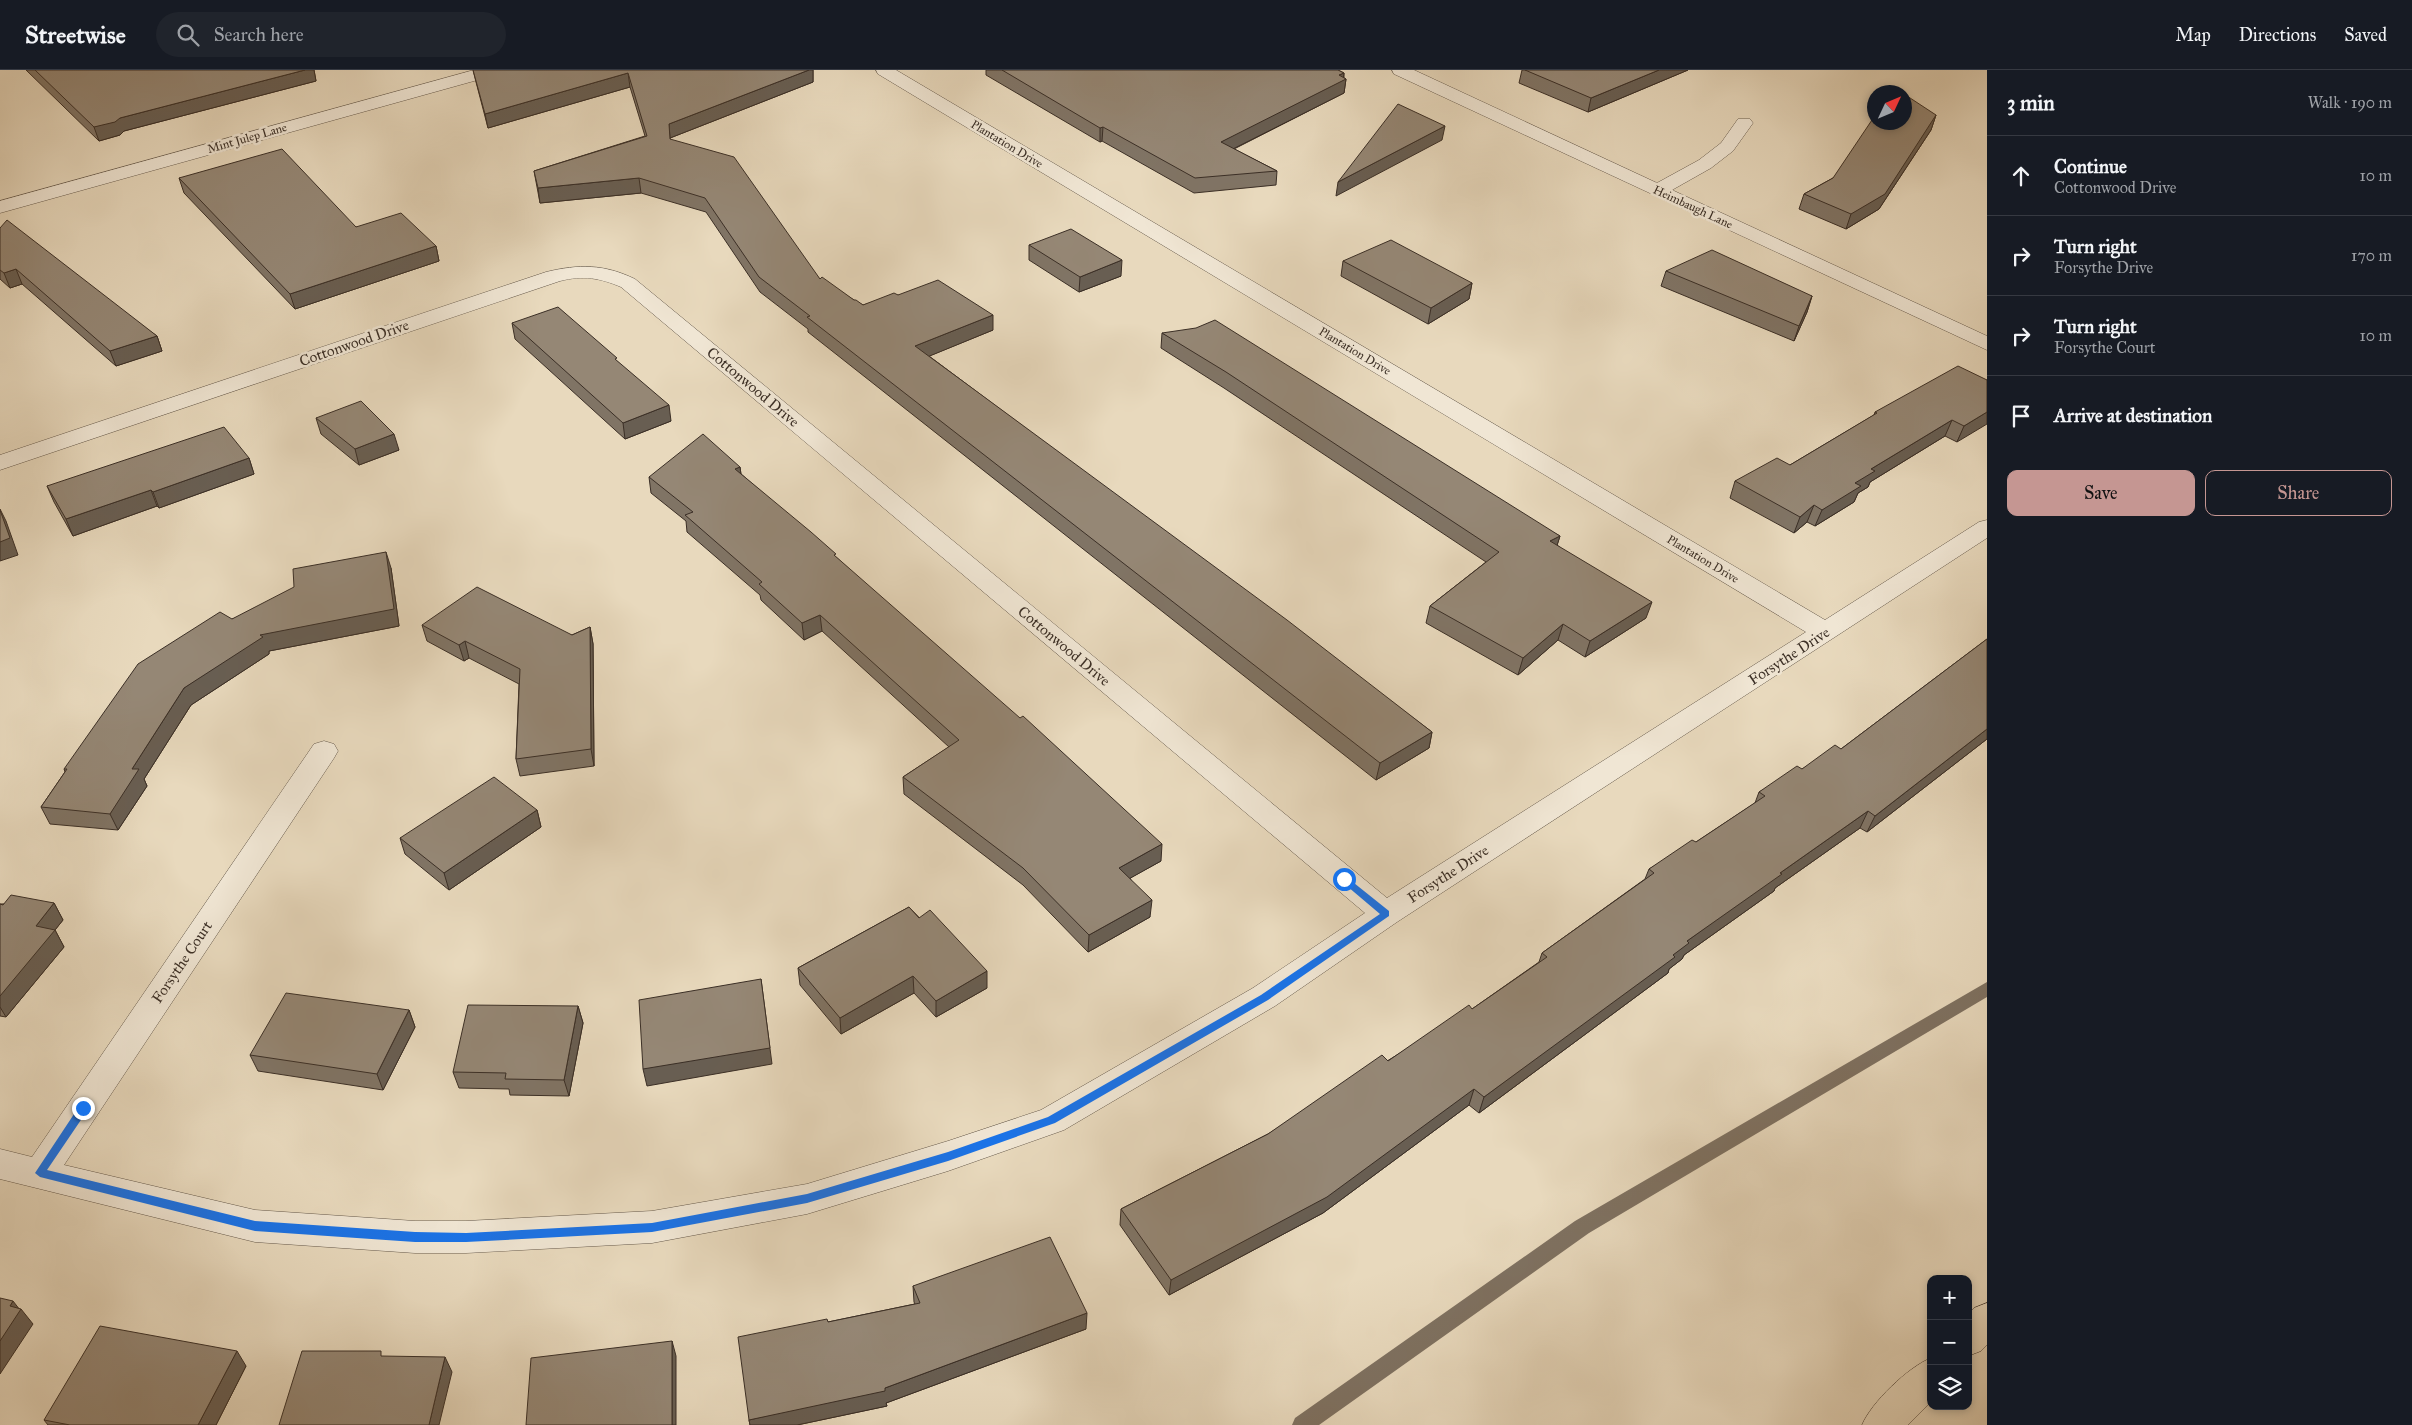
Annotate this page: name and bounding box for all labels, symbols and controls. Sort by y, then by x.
search box [156,12,506,57]
text: Streetwise [25,20,126,50]
icon: search [174,21,202,49]
text: Search here [214,23,304,46]
text: Map [2175,24,2211,46]
text: Directions [2239,24,2316,46]
text: Saved [2344,24,2387,46]
north arrow [1867,85,1912,130]
text: 3 min [2007,90,2055,116]
text: Walk · 190 m [2308,93,2392,112]
street label: Plantation Drive [969,117,1045,171]
street label: Mint Julep Lane [206,120,289,157]
text: Continue [2054,155,2127,178]
icon: ahead [2007,162,2035,190]
text: 10 m [2360,166,2392,185]
text: Cottonwood Drive [2054,178,2176,197]
street label: Heimbaugh Lane [1651,182,1735,232]
text: Turn right [2054,235,2137,258]
icon: right [2007,242,2035,270]
text: 170 m [2351,246,2392,265]
text: Forsythe Drive [2054,258,2153,277]
text: Turn right [2054,315,2137,338]
street label: Cottonwood Drive [297,316,411,370]
icon: right [2007,322,2035,350]
street label: Plantation Drive [1317,324,1393,378]
text: 10 m [2360,326,2392,345]
text: Forsythe Court [2054,338,2155,357]
street label: Cottonwood Drive [703,343,803,431]
icon: arrive [2007,402,2035,430]
text: Arrive at destination [2054,404,2212,427]
button: Save [2007,470,2195,516]
button: Share [2205,470,2392,516]
street label: Plantation Drive [1665,532,1741,586]
street label: Cottonwood Drive [1014,602,1114,690]
street label: Forsythe Drive [1745,623,1833,689]
street label: Forsythe Drive [1404,841,1492,907]
route start [1333,868,1356,891]
street label: Forsythe Court [148,917,216,1006]
route end [72,1097,95,1120]
map controls [1927,1275,1972,1410]
button: + [1927,1275,1972,1320]
button: − [1927,1320,1972,1365]
button: layers [1927,1365,1972,1410]

